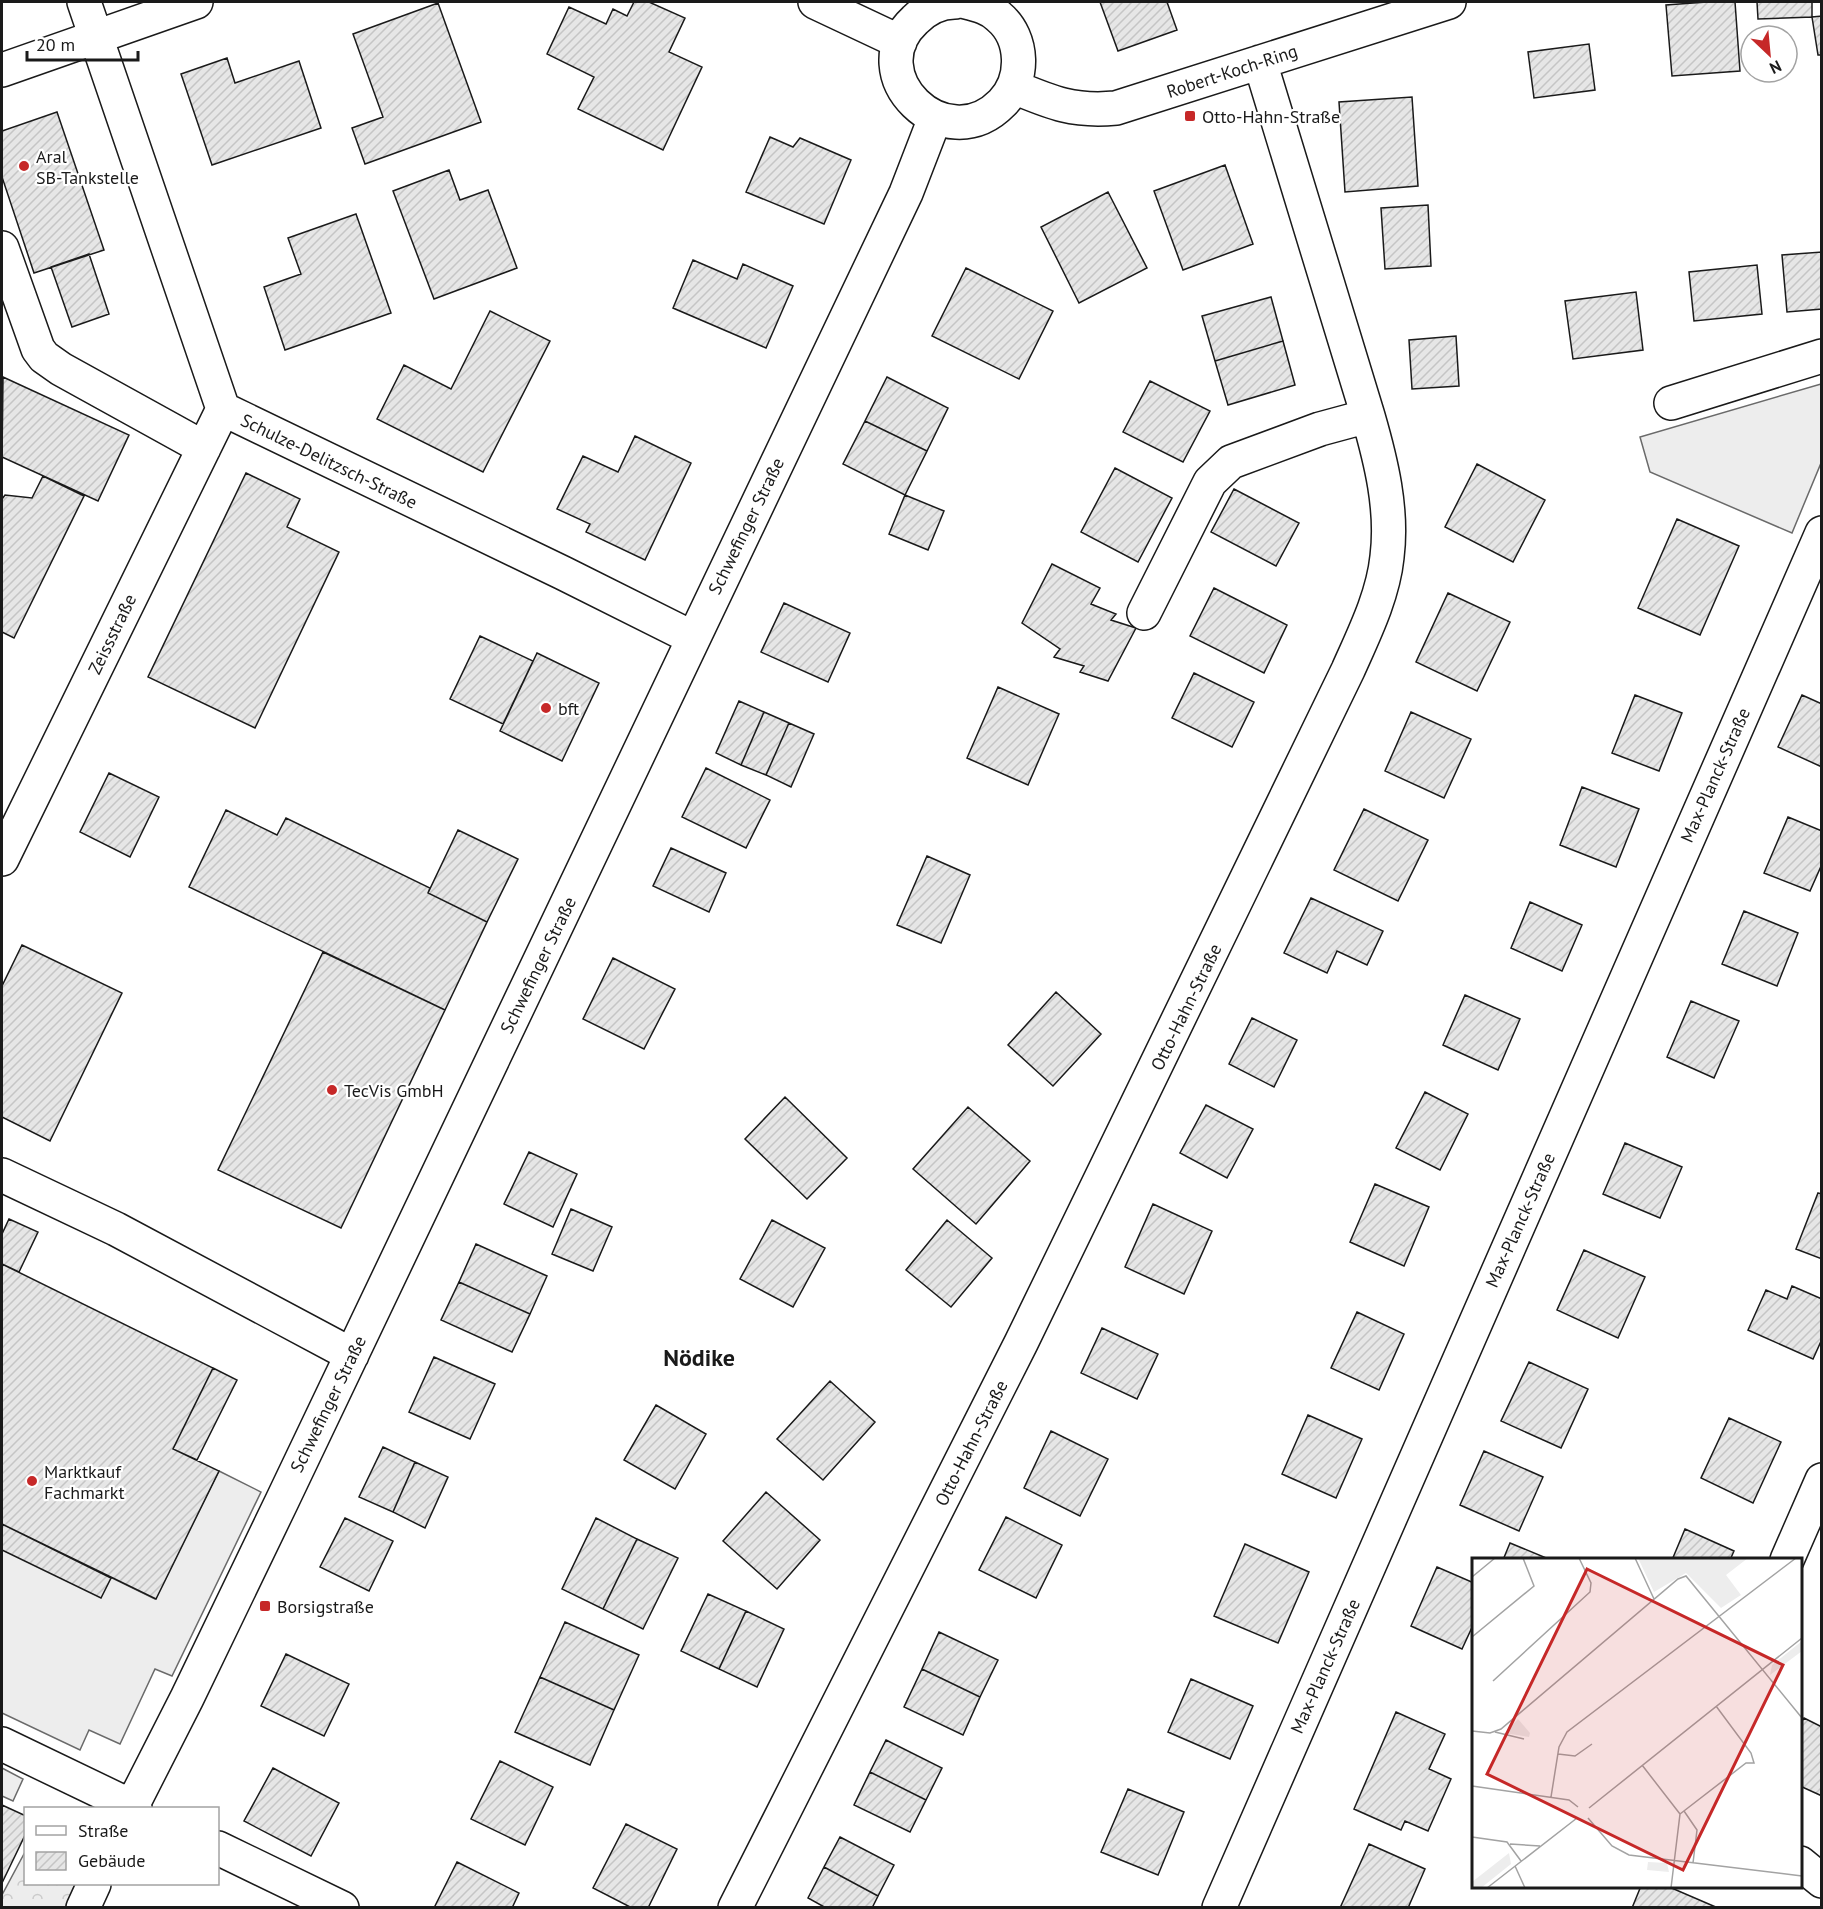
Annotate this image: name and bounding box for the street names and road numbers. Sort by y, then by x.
street label: Robert-Koch-Ring [1164,39,1300,103]
street label: Schulze-Delitzsch-Straße [237,408,421,514]
street label: Schwefinger Straße [703,454,789,598]
street label: Zeissstraße [83,590,141,678]
street label: Max-Planck-Straße [1675,704,1755,846]
street label: Schwefinger Straße [495,893,581,1037]
street label: Otto-Hahn-Straße [1145,940,1227,1074]
street label: Max-Planck-Straße [1480,1149,1560,1291]
street label: Schwefinger Straße [285,1332,371,1476]
street label: Otto-Hahn-Straße [929,1376,1013,1510]
street label: Max-Planck-Straße [1285,1595,1365,1737]

